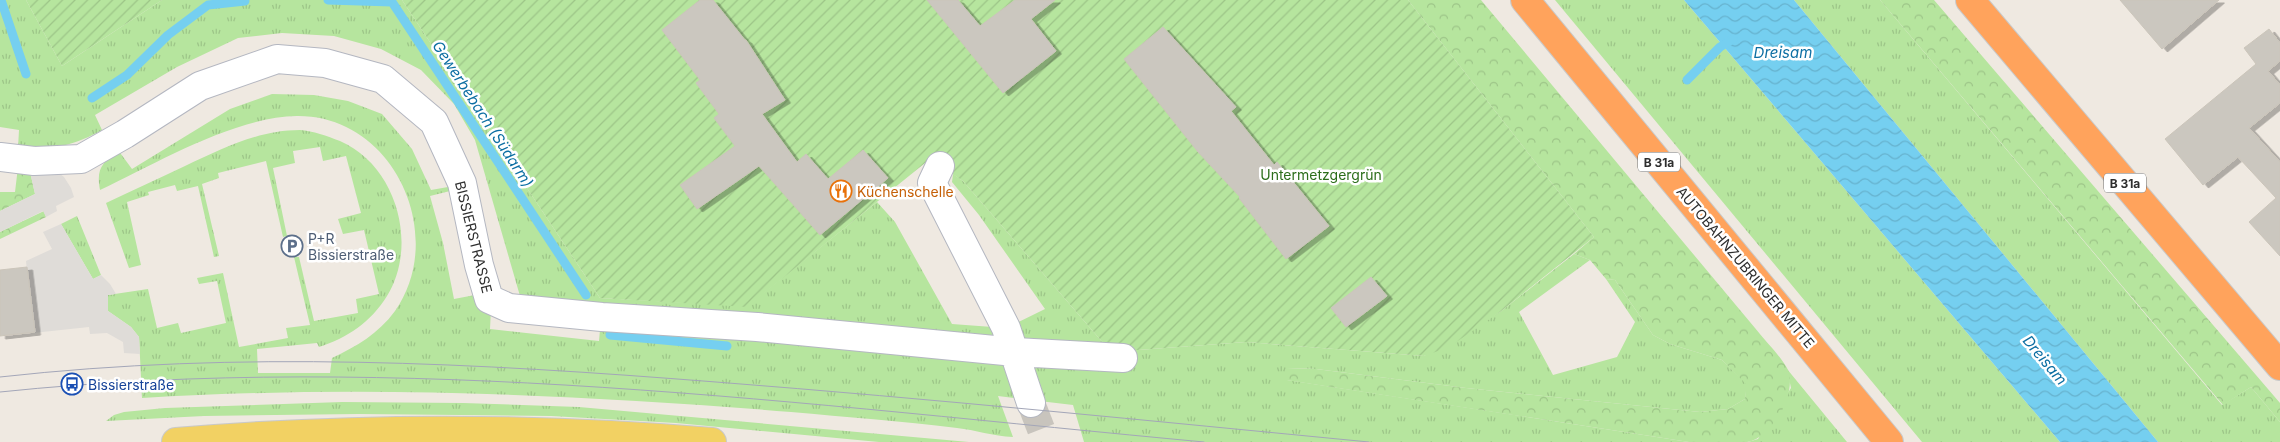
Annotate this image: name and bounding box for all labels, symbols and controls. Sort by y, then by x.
water label: Gewerbebach (Südarm) [429,37,537,191]
water label: Dreisam [1754,43,1812,62]
road number: B 31a [1638,152,1680,172]
park label: Untermetzgergrün [1260,166,1382,183]
road number: B 31a [2104,174,2146,192]
street label: BISSIERSTRASSE [452,179,496,295]
restaurant icon: Küchenschelle [829,179,853,203]
place label: Küchenschelle [857,183,954,200]
street label: AUTOBAHNZUBRINGER MITTE [1674,183,1818,351]
place label: P+R Bissierstraße [308,230,394,263]
parking icon: P+R Bissierstraße [280,234,304,258]
water label: Dreisam [2019,331,2071,389]
bus stop icon: Bissierstraße [60,372,84,396]
place label: Bissierstraße [88,376,174,393]

